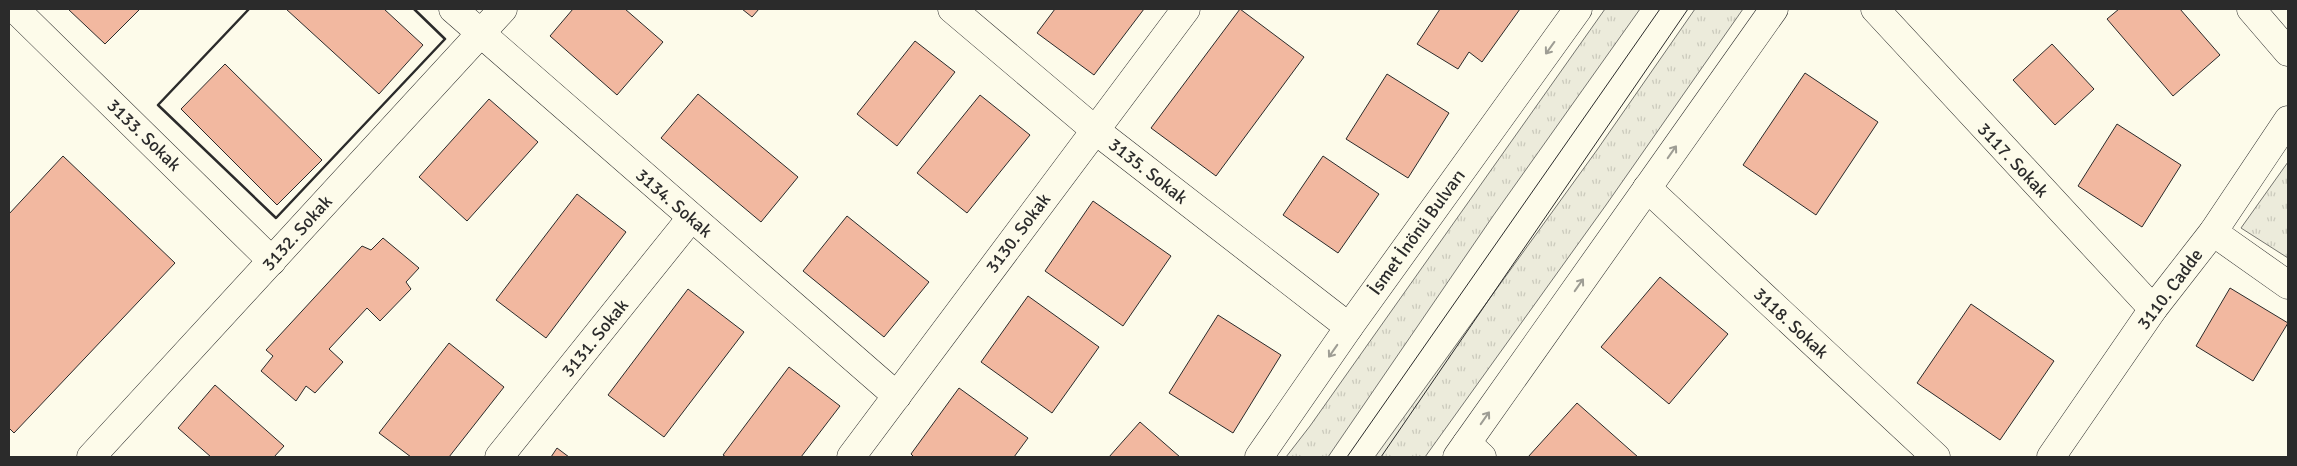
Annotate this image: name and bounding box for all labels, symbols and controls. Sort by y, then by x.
one-way arrow [1545,41,1555,55]
street label: 3133. Sokak [103,94,185,176]
street label: 3117. Sokak [1973,118,2053,202]
street label: 3135. Sokak [1104,133,1192,209]
one-way arrow [1667,145,1677,159]
street label: 3134. Sokak [631,164,717,242]
street label: İsmet İnönü Bulvarı [1364,165,1470,299]
street label: 3130. Sokak [981,189,1055,277]
street label: 3132. Sokak [257,191,337,275]
street label: 3110. Cadde [2132,244,2208,334]
one-way arrow [1574,278,1584,292]
street label: 3118. Sokak [1749,283,1833,363]
street label: 3131. Sokak [557,295,633,381]
one-way arrow [1328,344,1338,358]
one-way arrow [1480,411,1490,425]

